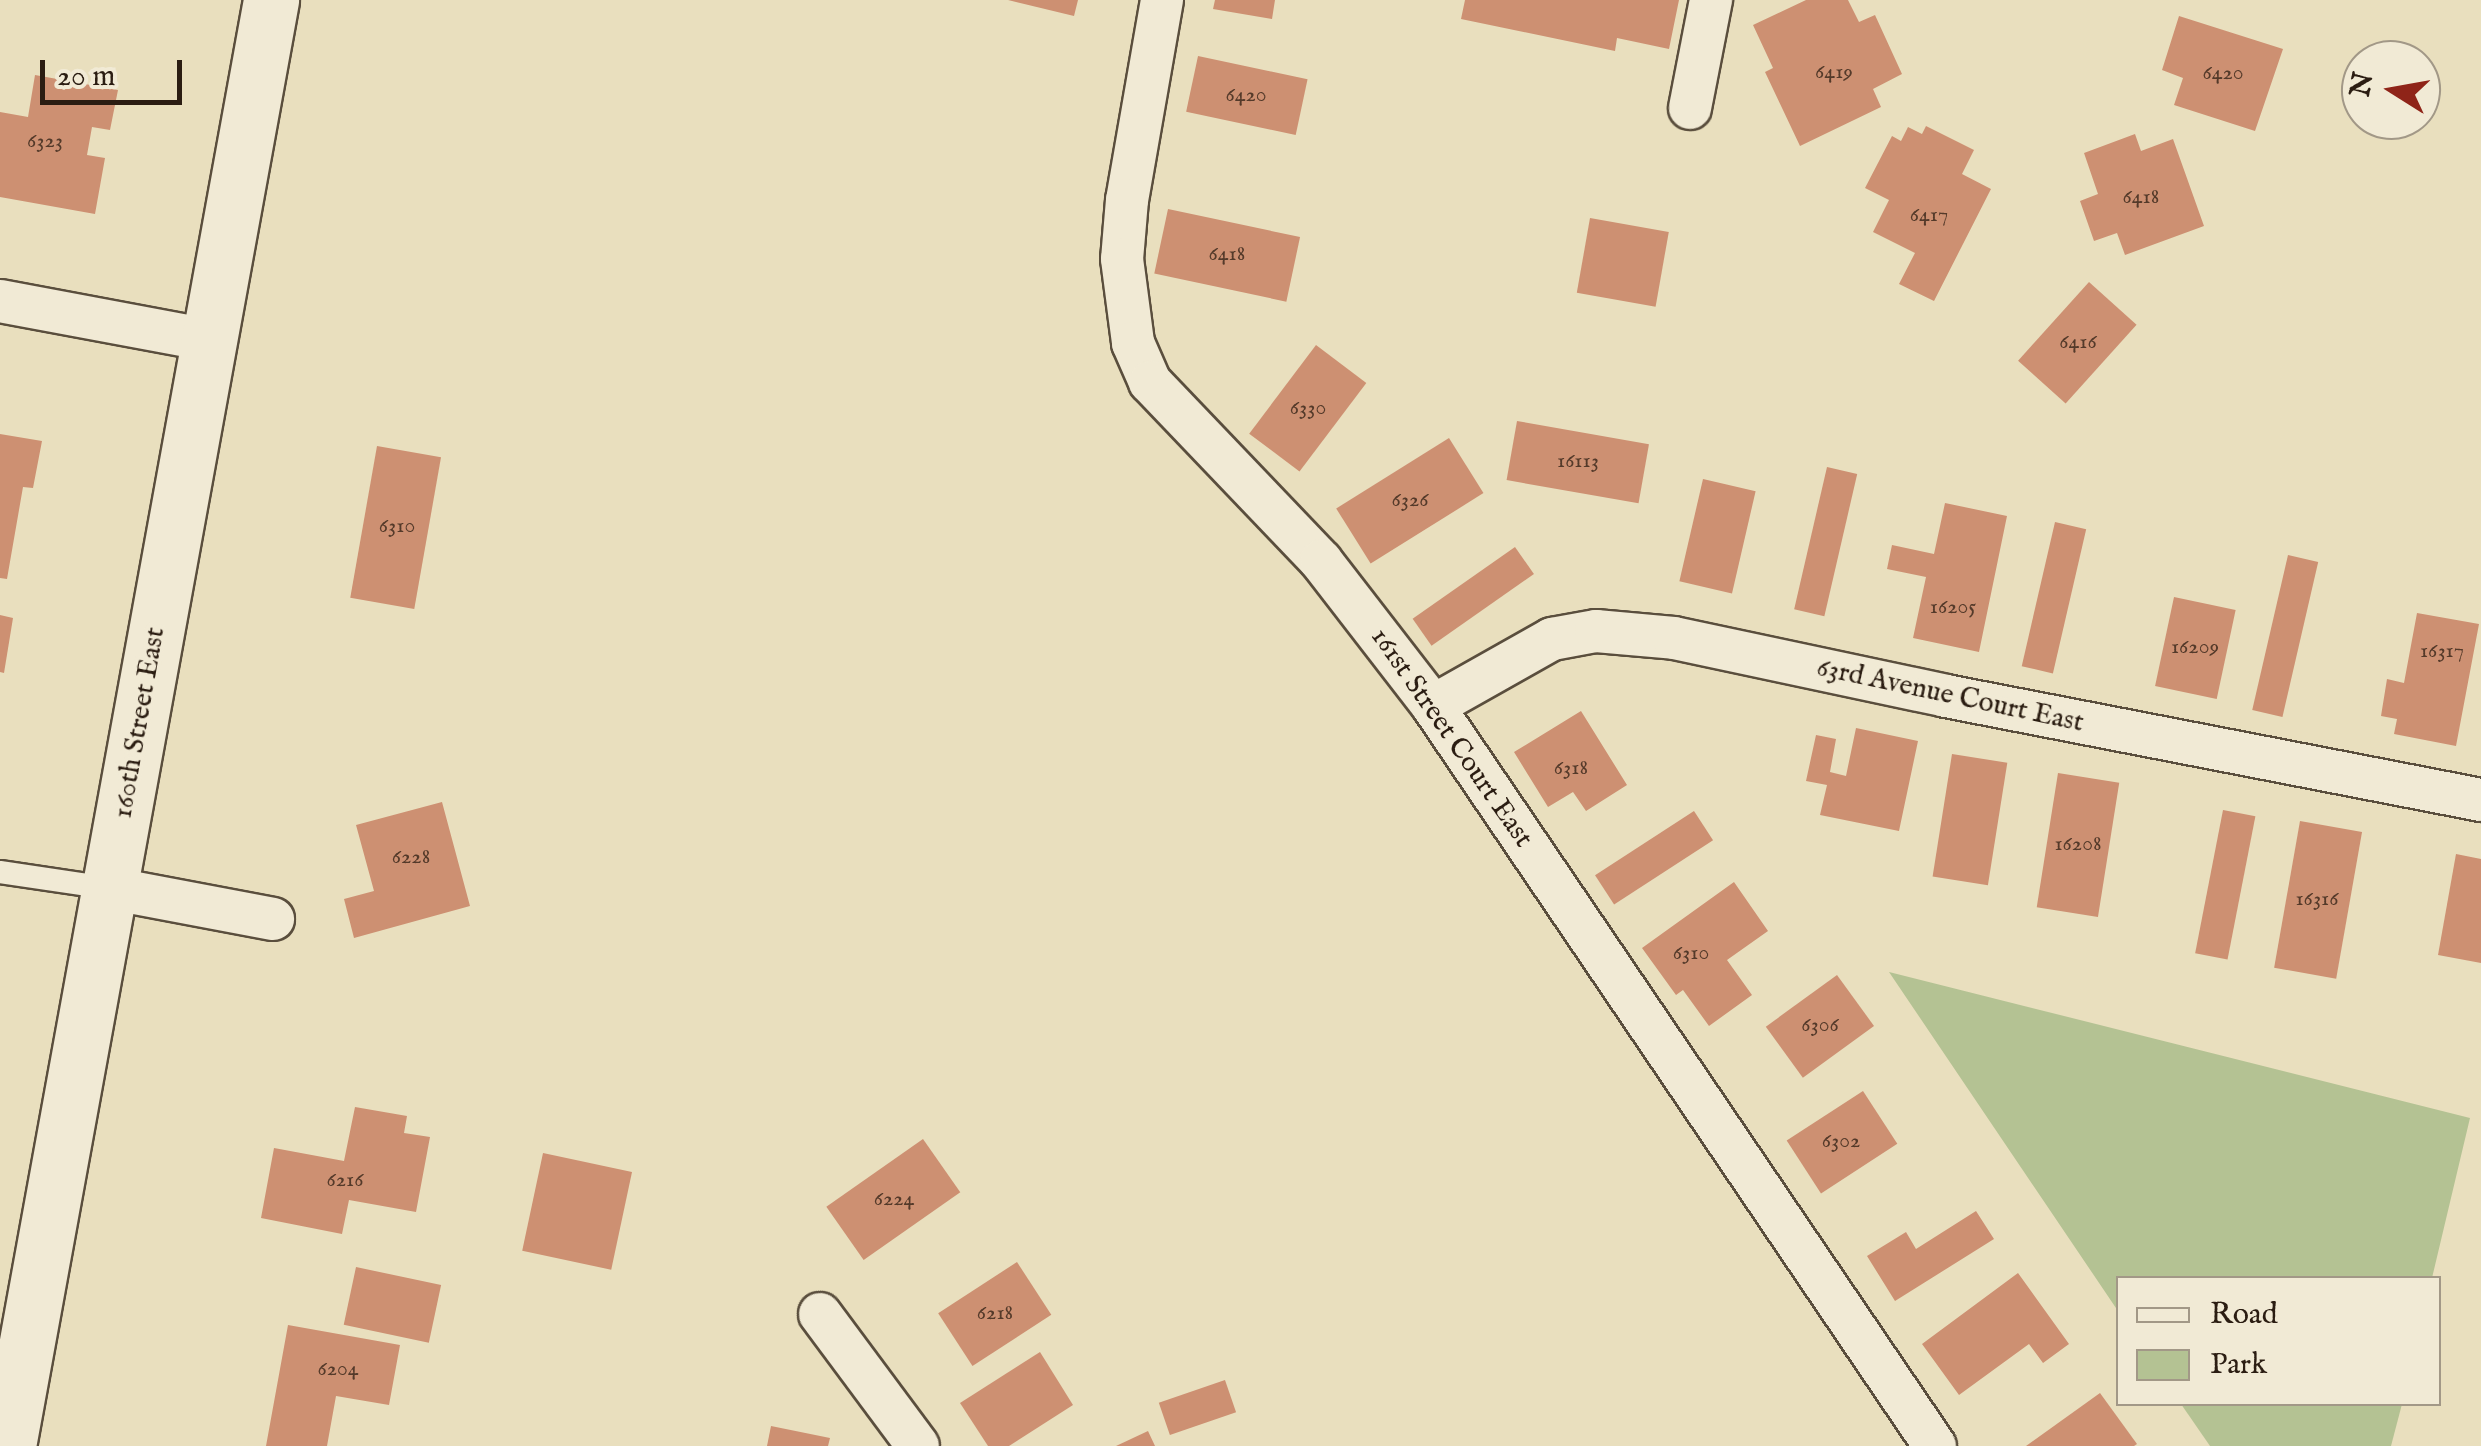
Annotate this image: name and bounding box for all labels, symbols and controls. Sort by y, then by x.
scale bar [45,40,188,102]
north arrow [2341,40,2441,140]
text: 20 m [57,58,116,96]
house number: 6419 [1815,60,1853,86]
house number: 6420 [2202,61,2244,87]
text: N [2344,69,2383,100]
house number: 6420 [1225,83,1267,109]
house number: 6323 [27,129,63,155]
house number: 6418 [2123,185,2159,211]
house number: 6417 [1910,203,1948,229]
house number: 6418 [1209,242,1245,268]
house number: 6416 [2059,330,2097,356]
house number: 6330 [1290,396,1326,422]
house number: 16113 [1557,449,1599,475]
house number: 6326 [1391,488,1429,514]
house number: 6310 [379,514,415,540]
house number: 16205 [1930,595,1976,621]
street label: 161st Street Court East [1363,622,1539,854]
street label: 160th Street East [107,625,173,821]
house number: 16209 [2171,635,2219,661]
house number: 16317 [2420,639,2464,665]
street label: 63rd Avenue Court East [1814,651,2086,741]
house number: 6318 [1554,756,1588,782]
house number: 16208 [2054,832,2102,858]
house number: 6228 [392,845,430,871]
house number: 16316 [2295,887,2339,913]
house number: 6310 [1673,941,1709,967]
house number: 6306 [1801,1013,1839,1039]
house number: 6302 [1822,1129,1860,1155]
house number: 6216 [326,1168,364,1194]
house number: 6224 [874,1187,914,1213]
legend [2116,1276,2441,1406]
text: Road [2210,1296,2278,1334]
house number: 6218 [977,1301,1013,1327]
text: Park [2210,1346,2267,1384]
house number: 6204 [317,1357,359,1383]

